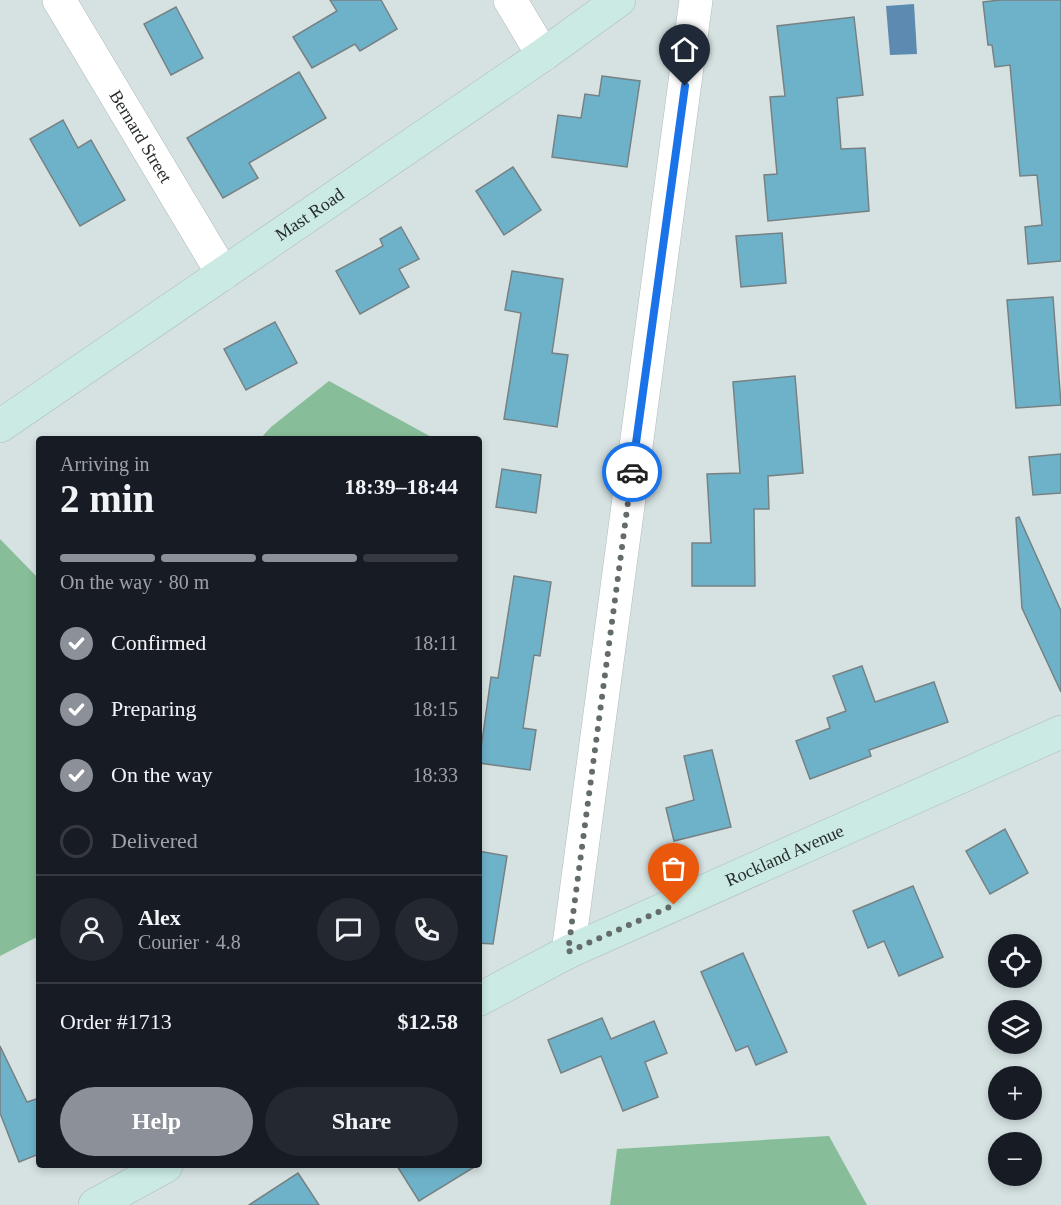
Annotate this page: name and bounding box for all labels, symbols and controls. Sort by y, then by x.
pin [659,24,710,86]
icon: home [668,33,701,66]
street label: Bernard Street [105,86,176,186]
street label: Mast Road [272,184,348,245]
courier [602,442,662,502]
text: Arriving in [60,453,149,475]
icon: car [616,456,649,489]
text: 18:39–18:44 [344,474,458,499]
text: 2 min [60,477,154,520]
text: On the way · 80 m [60,571,209,593]
icon: check [60,627,93,660]
text: Confirmed [111,630,206,655]
text: 18:11 [413,632,458,654]
icon: check [60,693,93,726]
text: Preparing [111,696,197,721]
text: 18:15 [412,698,458,720]
icon: check [60,759,93,792]
text: On the way [111,762,212,787]
text: 18:33 [412,764,458,786]
street label: Rockland Avenue [722,820,847,890]
text: Delivered [111,828,198,853]
pin [648,843,699,905]
icon: bag [657,852,690,885]
button: person [60,898,123,961]
button: chat [317,898,380,961]
button: phone [395,898,458,961]
text: Alex [138,905,181,930]
text: Courier · 4.8 [138,931,241,953]
map controls [988,934,1042,1186]
button: locate [988,934,1042,988]
button: layers [988,1000,1042,1054]
text: Order #1713 [60,1009,172,1034]
text: $12.58 [398,1009,458,1034]
button: + [988,1066,1042,1120]
button: Help [60,1087,253,1156]
button: Share [265,1087,458,1156]
button: − [988,1132,1042,1186]

